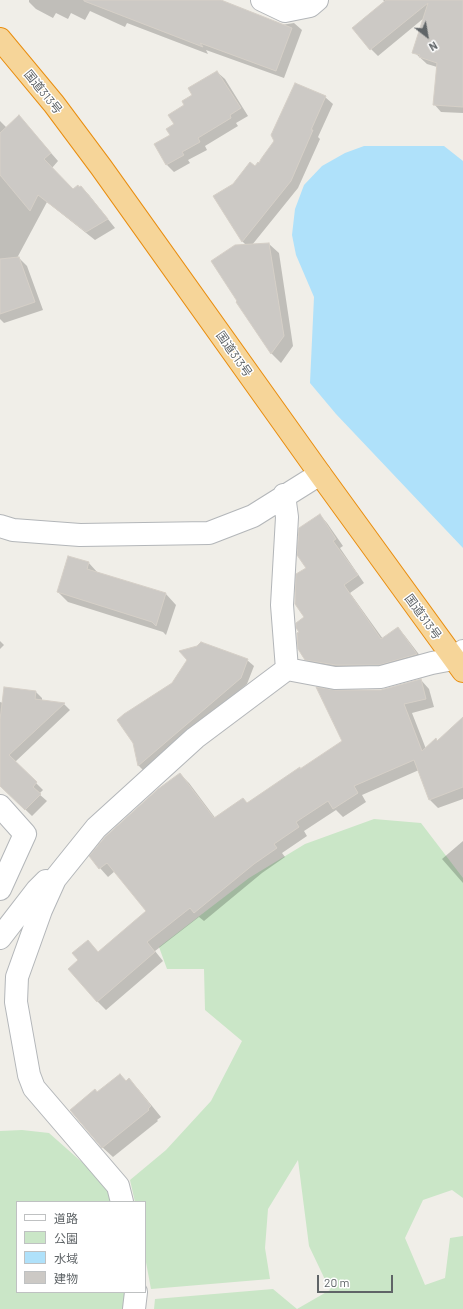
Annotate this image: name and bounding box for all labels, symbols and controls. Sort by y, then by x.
north arrow [407,16,447,56]
text: N [427,39,440,54]
street label: 国道313号 [21,67,65,117]
street label: 国道313号 [213,328,255,380]
street label: 国道313号 [402,592,444,642]
legend [16,1201,146,1293]
text: 道路 [54,1211,78,1225]
text: 公園 [54,1231,78,1245]
text: 水域 [54,1251,78,1265]
scale bar [319,1267,395,1293]
text: 建物 [54,1271,78,1285]
text: 20 m [324,1275,350,1289]

